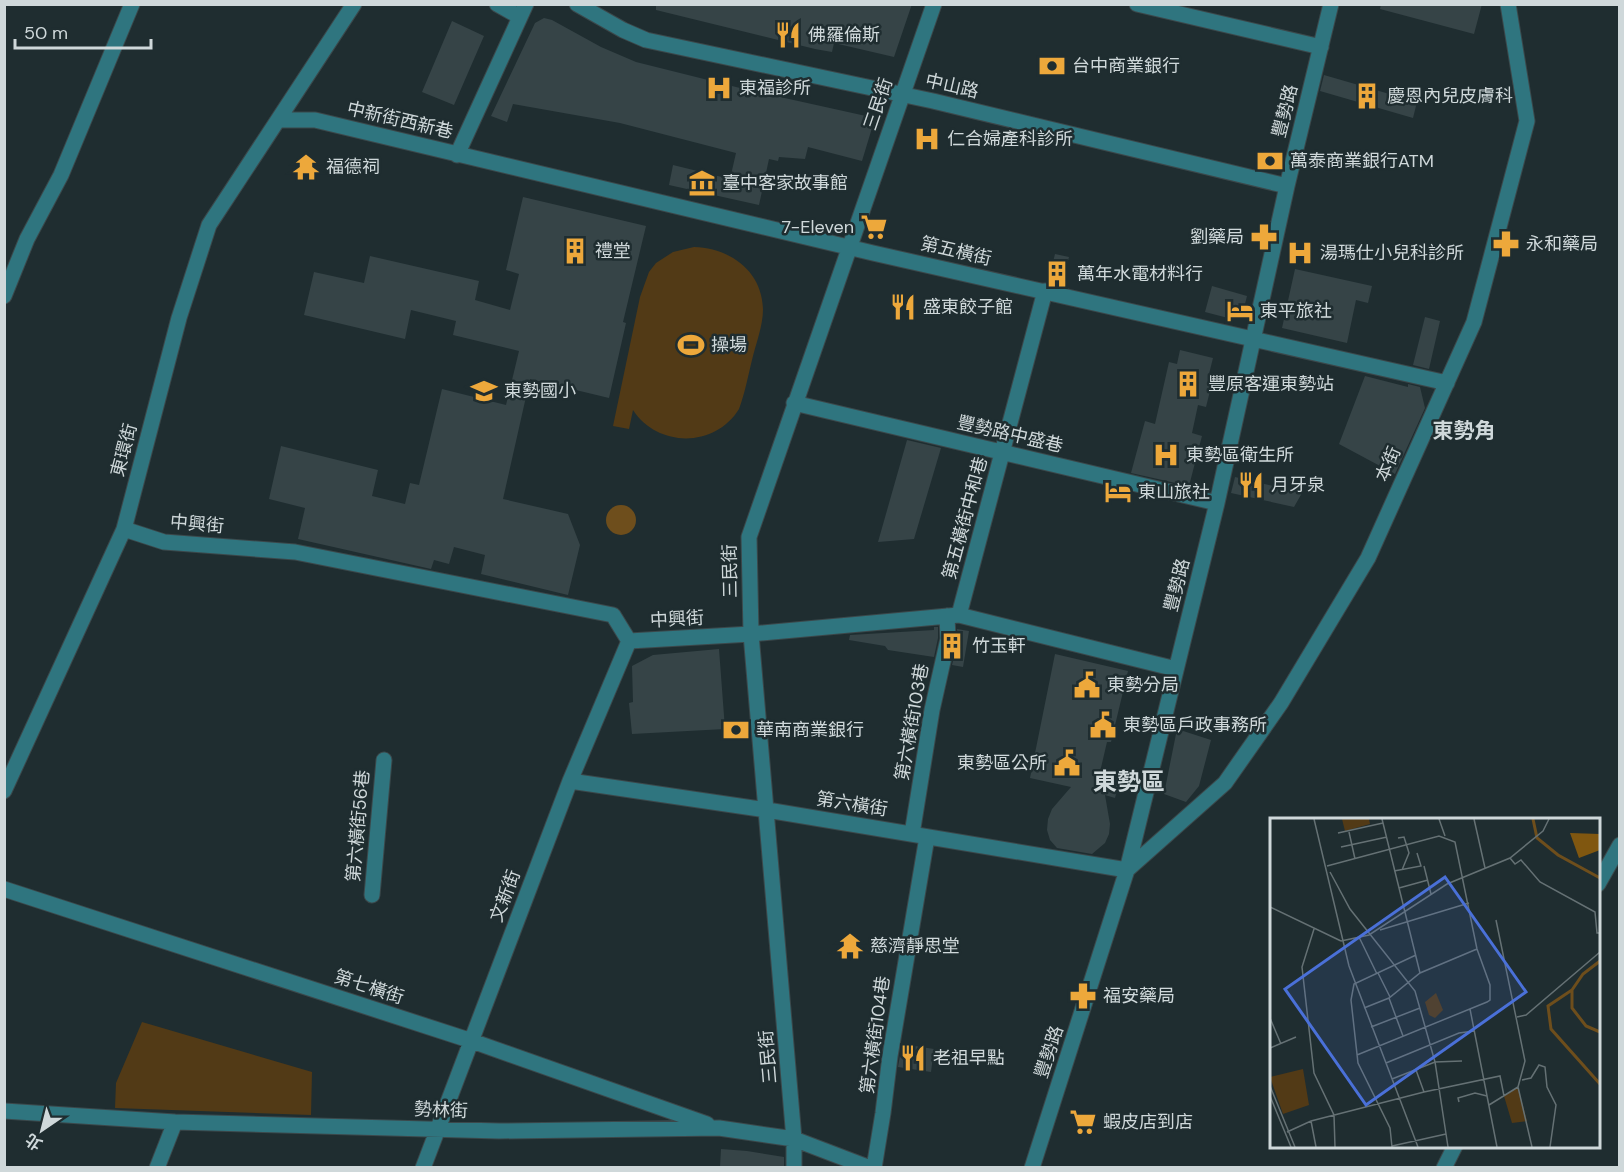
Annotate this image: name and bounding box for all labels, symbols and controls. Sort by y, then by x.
scale bar [15,12,152,50]
restaurant icon: 佛羅倫斯 [773,20,803,50]
text: 50 m [24,21,68,45]
place label: 佛羅倫斯 [808,23,880,47]
bank icon: 台中商業銀行 [1037,51,1067,81]
place label: 台中商業銀行 [1072,54,1180,78]
street label: 中山路 [923,68,981,104]
hospital icon: 東福診所 [704,73,734,103]
street label: 三民街 [858,75,898,133]
place label: 東福診所 [739,76,811,100]
building icon: 慶恩內兒皮膚科 [1352,81,1382,111]
street label: 豐勢路 [1267,82,1303,140]
place label: 慶恩內兒皮膚科 [1387,84,1513,108]
street label: 中新街西新巷 [345,96,455,144]
hospital icon: 仁合婦產科診所 [912,124,942,154]
place label: 仁合婦產科診所 [947,127,1073,151]
bank icon: 萬泰商業銀行ATM [1255,146,1285,176]
place label: 萬泰商業銀行ATM [1290,149,1434,173]
temple icon: 福德祠 [291,152,321,182]
place label: 福德祠 [326,155,380,179]
museum icon: 臺中客家故事館 [687,168,717,198]
place label: 臺中客家故事館 [722,171,848,195]
supermarket icon: 7-Eleven [859,212,889,242]
place label: 7-Eleven [782,215,854,239]
pharmacy icon: 劉藥局 [1249,222,1279,252]
place label: 劉藥局 [1190,225,1244,249]
pharmacy icon: 永和藥局 [1491,229,1521,259]
street label: 第五橫街 [918,231,994,271]
place label: 永和藥局 [1526,232,1598,256]
building icon: 禮堂 [560,236,590,266]
hospital icon: 湯瑪仕小兒科診所 [1285,238,1315,268]
place label: 禮堂 [595,239,631,263]
place label: 湯瑪仕小兒科診所 [1320,241,1464,265]
building icon: 萬年水電材料行 [1042,259,1072,289]
place label: 萬年水電材料行 [1077,262,1203,286]
restaurant icon: 盛東餃子館 [888,292,918,322]
place label: 盛東餃子館 [923,295,1013,319]
hotel icon: 東平旅社 [1225,296,1255,326]
place label: 東平旅社 [1260,299,1332,323]
sports icon: 操場 [676,330,706,360]
place label: 操場 [711,333,747,357]
building icon: 豐原客運東勢站 [1173,369,1203,399]
place label: 豐原客運東勢站 [1208,372,1334,396]
school or university icon: 東勢國小 [469,376,499,406]
place label: 東勢國小 [504,379,576,403]
street label: 豐勢路中盛巷 [955,410,1065,458]
district label: 東勢角 [1433,417,1496,445]
street label: 東環街 [105,421,143,479]
hospital icon: 東勢區衛生所 [1151,440,1181,470]
place label: 東勢區衛生所 [1186,443,1294,467]
street label: 本街 [1370,443,1406,485]
street label: 第五橫街中和巷 [937,454,993,582]
restaurant icon: 月牙泉 [1236,470,1266,500]
place label: 月牙泉 [1271,473,1325,497]
hotel icon: 東山旅社 [1103,477,1133,507]
place label: 東山旅社 [1138,480,1210,504]
street label: 中興街 [169,510,225,538]
street label: 三民街 [718,544,742,598]
street label: 豐勢路 [1159,556,1195,614]
street label: 中興街 [649,606,705,632]
building icon: 竹玉軒 [937,631,967,661]
place label: 竹玉軒 [972,634,1026,658]
street label: 第六橫街103巷 [890,662,934,782]
public building icon: 東勢分局 [1072,670,1102,700]
place label: 東勢分局 [1107,673,1179,697]
public building icon: 東勢區戶政事務所 [1088,710,1118,740]
place label: 東勢區戶政事務所 [1123,713,1267,737]
bank icon: 華南商業銀行 [721,715,751,745]
place label: 華南商業銀行 [756,718,864,742]
public building icon: 東勢區公所 [1052,748,1082,778]
place label: 東勢區公所 [957,751,1047,775]
district label: 東勢區 [1093,766,1165,797]
street label: 第六橫街56巷 [341,769,375,883]
street label: 第六橫街 [815,787,889,821]
inset map [1270,818,1600,1148]
street label: 文新街 [484,866,526,926]
temple icon: 慈濟靜思堂 [835,931,865,961]
place label: 慈濟靜思堂 [870,934,960,958]
street label: 第七橫街 [331,964,407,1010]
street label: 第六橫街104巷 [855,974,895,1096]
pharmacy icon: 福安藥局 [1068,981,1098,1011]
place label: 福安藥局 [1103,984,1175,1008]
street label: 豐勢路 [1029,1023,1069,1081]
street label: 三民街 [754,1029,782,1085]
restaurant icon: 老祖早點 [898,1043,928,1073]
place label: 老祖早點 [933,1046,1005,1070]
street label: 勢林街 [414,1097,468,1123]
north arrow [12,1100,72,1160]
supermarket icon: 蝦皮店到店 [1068,1107,1098,1137]
place label: 蝦皮店到店 [1103,1110,1193,1134]
text: 北 [21,1129,46,1155]

